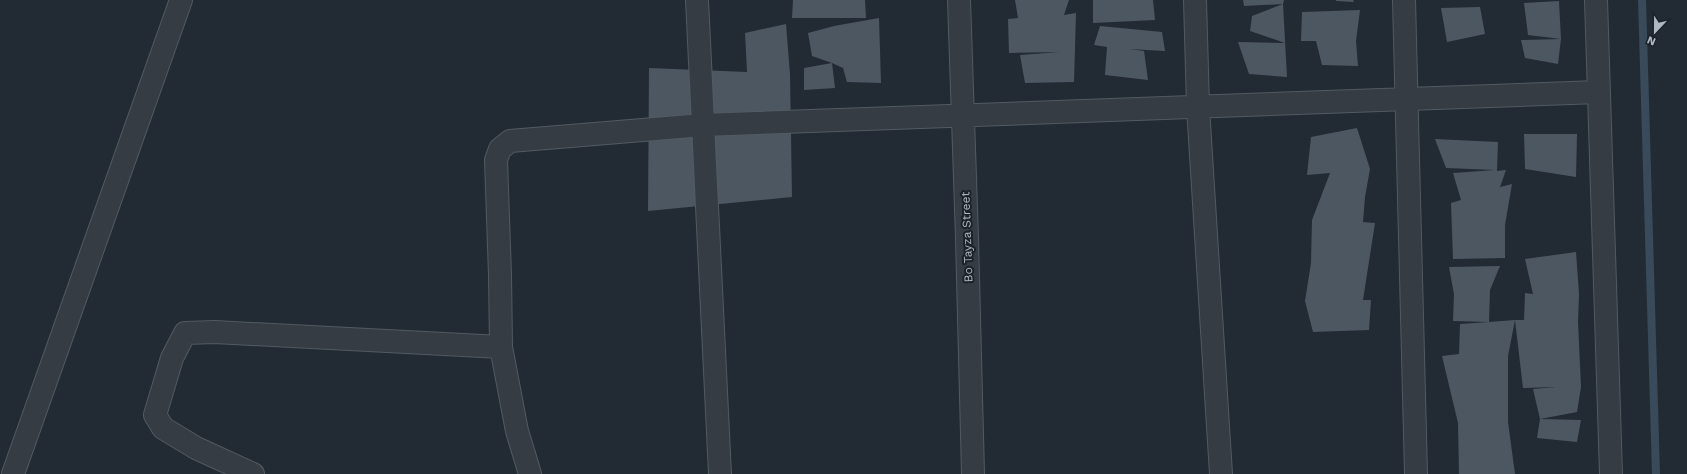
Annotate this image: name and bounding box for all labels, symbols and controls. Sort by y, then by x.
north arrow [1635,12,1675,52]
text: N [1645,33,1658,48]
street label: Bo Tayza Street [958,191,976,283]

